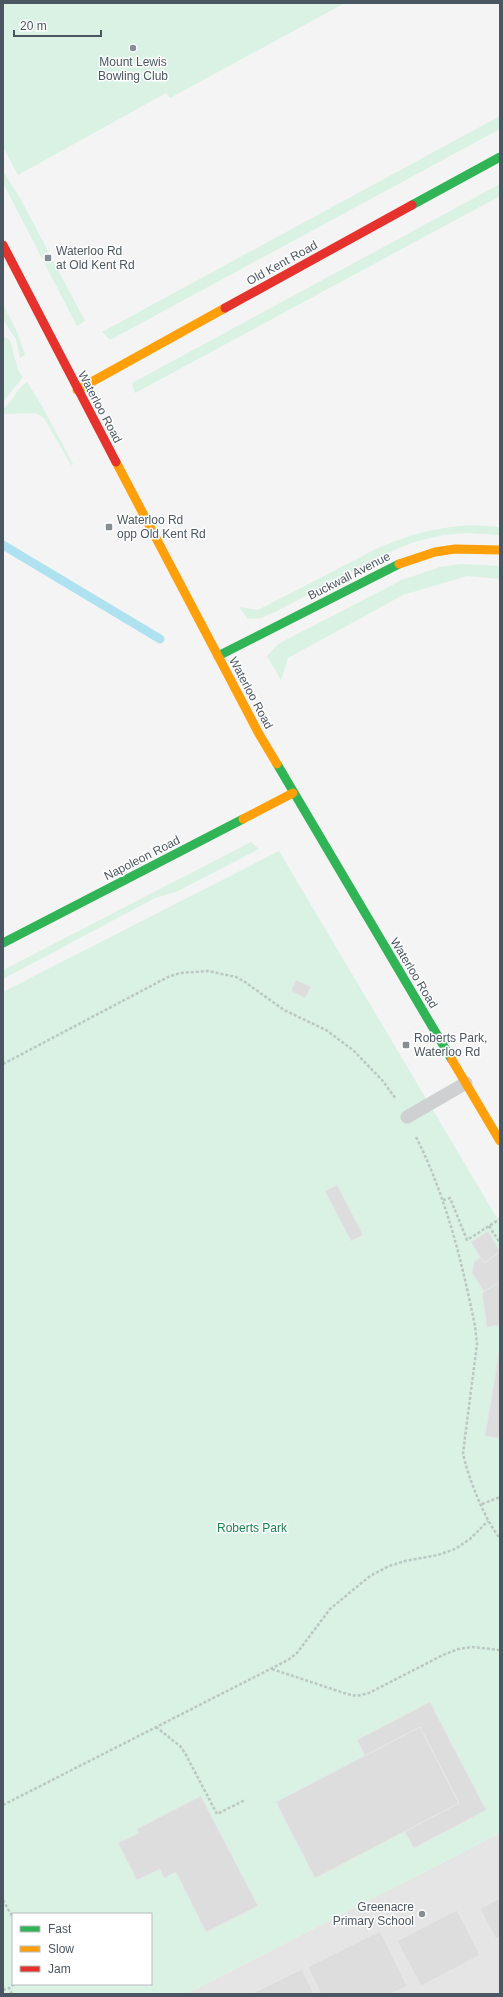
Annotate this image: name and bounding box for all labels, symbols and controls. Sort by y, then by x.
scale bar [14,12,101,38]
text: 20 m [20,19,47,33]
marker: Mount Lewis Bowling Club [128,43,138,53]
place label: Mount Lewis Bowling Club [98,55,168,83]
street label: Old Kent Road [244,238,320,288]
place label: Waterloo Rd at Old Kent Rd [56,244,135,272]
marker: Waterloo Rd at Old Kent Rd [43,253,53,263]
street label: Waterloo Road [75,369,125,445]
place label: Waterloo Rd opp Old Kent Rd [117,513,206,541]
marker: Waterloo Rd opp Old Kent Rd [104,522,114,532]
street label: Buckwall Avenue [305,549,393,603]
street label: Waterloo Road [226,655,276,731]
street label: Napoleon Road [102,833,182,883]
street label: Waterloo Road [388,935,440,1011]
place label: Roberts Park, Waterloo Rd [414,1031,487,1059]
marker: Roberts Park, Waterloo Rd [401,1040,411,1050]
park label: Roberts Park [217,1521,288,1535]
place label: Greenacre Primary School [333,1900,414,1928]
marker: Greenacre Primary School [417,1909,427,1919]
legend [12,1913,152,1985]
text: Fast [48,1922,72,1936]
text: Slow [48,1942,74,1956]
text: Jam [48,1962,71,1976]

